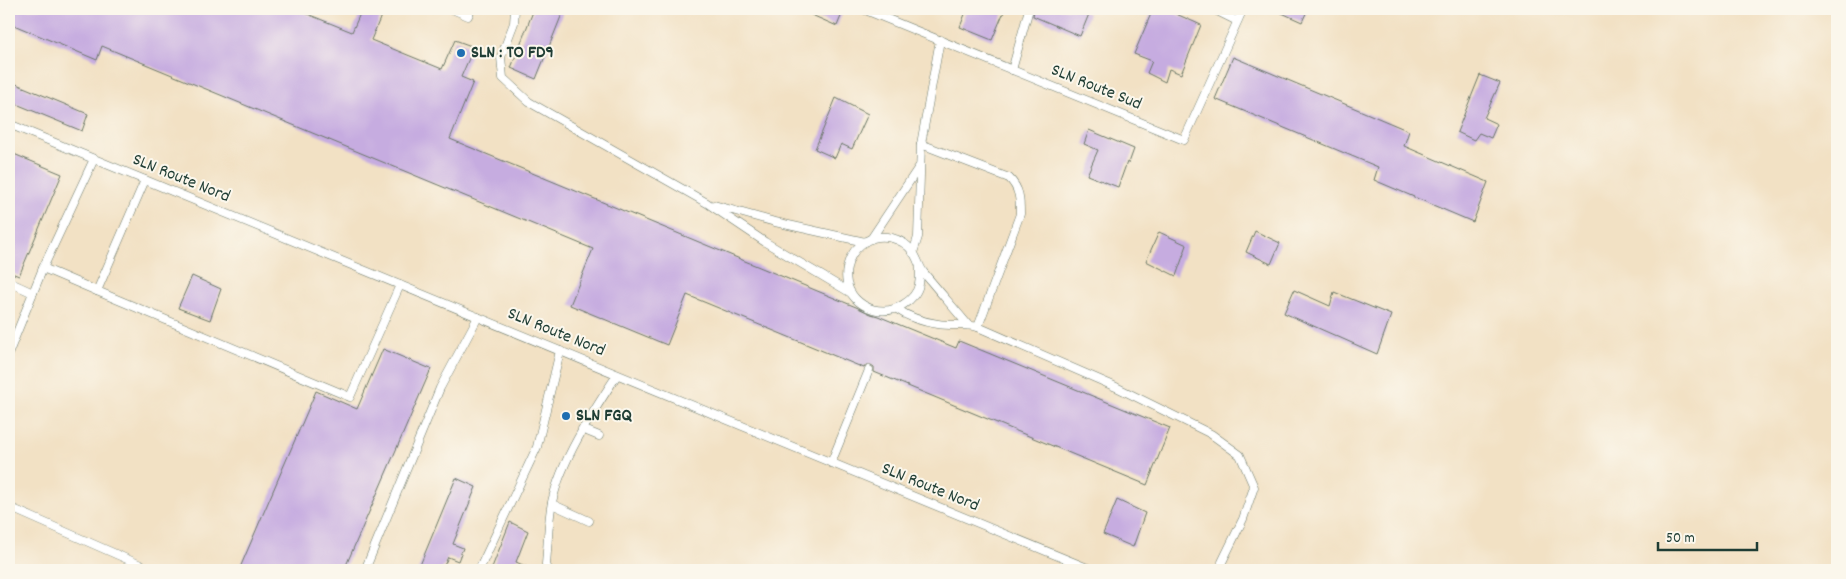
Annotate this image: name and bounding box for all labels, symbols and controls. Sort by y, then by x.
place label: SLN : TO FD9 [471,41,554,66]
marker: SLN : TO FD9 [455,47,467,59]
street label: SLN Route Sud [1047,58,1145,118]
street label: SLN Route Nord [128,148,234,210]
street label: SLN Route Nord [503,302,609,364]
place label: SLN FGQ [576,404,632,429]
marker: SLN FGQ [560,410,572,422]
street label: SLN Route Nord [877,457,983,519]
scale bar [1658,519,1757,551]
text: 50 m [1666,528,1695,550]

